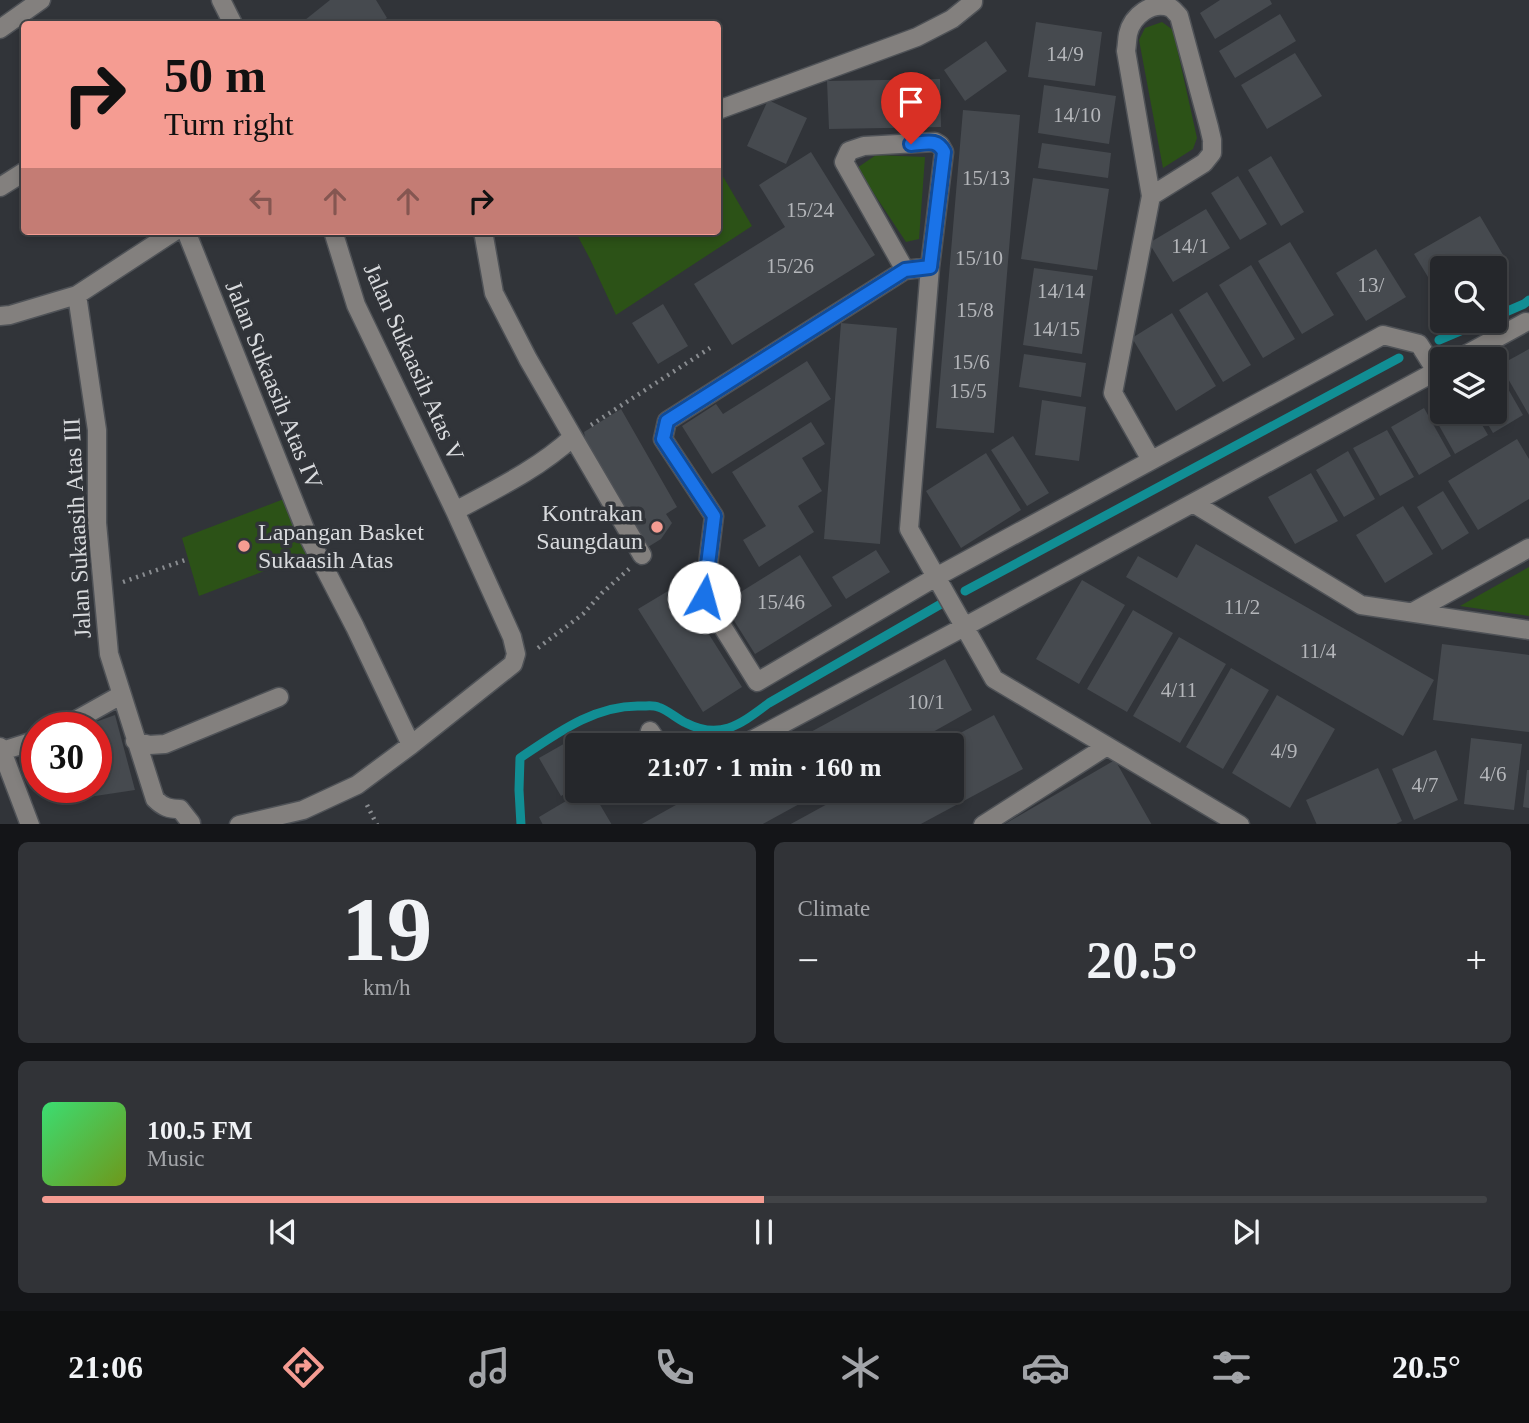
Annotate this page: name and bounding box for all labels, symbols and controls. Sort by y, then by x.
house number: 14/9 [1046,42,1084,66]
text: 50 m [164,48,266,103]
icon: right [49,49,140,140]
pin [881,72,941,144]
icon: arrive [892,83,930,121]
house number: 14/10 [1053,103,1101,127]
text: Turn right [164,106,294,142]
house number: 15/13 [962,166,1010,190]
icon: left [243,182,281,220]
icon: ahead [316,182,354,220]
icon: ahead [389,182,427,220]
icon: right [462,182,500,220]
house number: 15/24 [786,198,834,222]
house number: 14/1 [1171,234,1209,258]
house number: 15/10 [955,246,1003,270]
house number: 15/26 [766,254,814,278]
map controls [1430,256,1507,424]
button: search [1430,256,1507,333]
street label: Jalan Sukaasih Atas V [359,259,470,465]
house number: 13/ [1358,273,1385,297]
street label: Jalan Sukaasih Atas IV [220,277,328,493]
house number: 14/14 [1037,279,1085,303]
house number: 15/8 [956,298,994,322]
house number: 14/15 [1032,317,1080,341]
button: layers [1430,347,1507,424]
house number: 15/6 [952,350,990,374]
house number: 15/5 [949,379,987,403]
street label: Jalan Sukaasih Atas III [58,417,96,639]
place label: Kontrakan Saungdaun [536,500,643,554]
place label: Lapangan Basket Sukaasih Atas [258,519,424,573]
marker: Kontrakan Saungdaun [649,519,665,535]
marker: Lapangan Basket Sukaasih Atas [236,538,252,554]
position arrow [667,560,741,634]
house number: 15/46 [757,590,805,614]
house number: 11/2 [1224,595,1260,619]
house number: 11/4 [1300,639,1337,663]
house number: 4/11 [1161,678,1197,702]
house number: 10/1 [907,690,945,714]
speed limit sign: 30 [21,712,112,803]
house number: 4/9 [1271,739,1297,763]
text: 21:07 · 1 min · 160 m [648,753,882,782]
house number: 4/6 [1480,762,1506,786]
house number: 4/7 [1412,773,1438,797]
text: 19 [341,879,432,980]
text: Climate [798,896,870,921]
text: 20.5° [1086,932,1198,989]
text: − [798,939,819,981]
text: + [1466,939,1487,981]
text: km/h [363,975,410,1000]
text: 100.5 FM [147,1116,252,1145]
text: Music [147,1146,205,1171]
icon: previous [264,1213,302,1251]
icon: pause [745,1213,783,1251]
icon: next [1227,1213,1265,1251]
icon: directions [279,1343,328,1392]
icon: music [465,1343,514,1392]
icon: phone [650,1343,699,1392]
icon: climate [836,1343,885,1392]
icon: car [1021,1343,1070,1392]
icon: filters [1207,1343,1256,1392]
text: 21:06 [68,1349,143,1385]
text: 20.5° [1392,1349,1461,1385]

